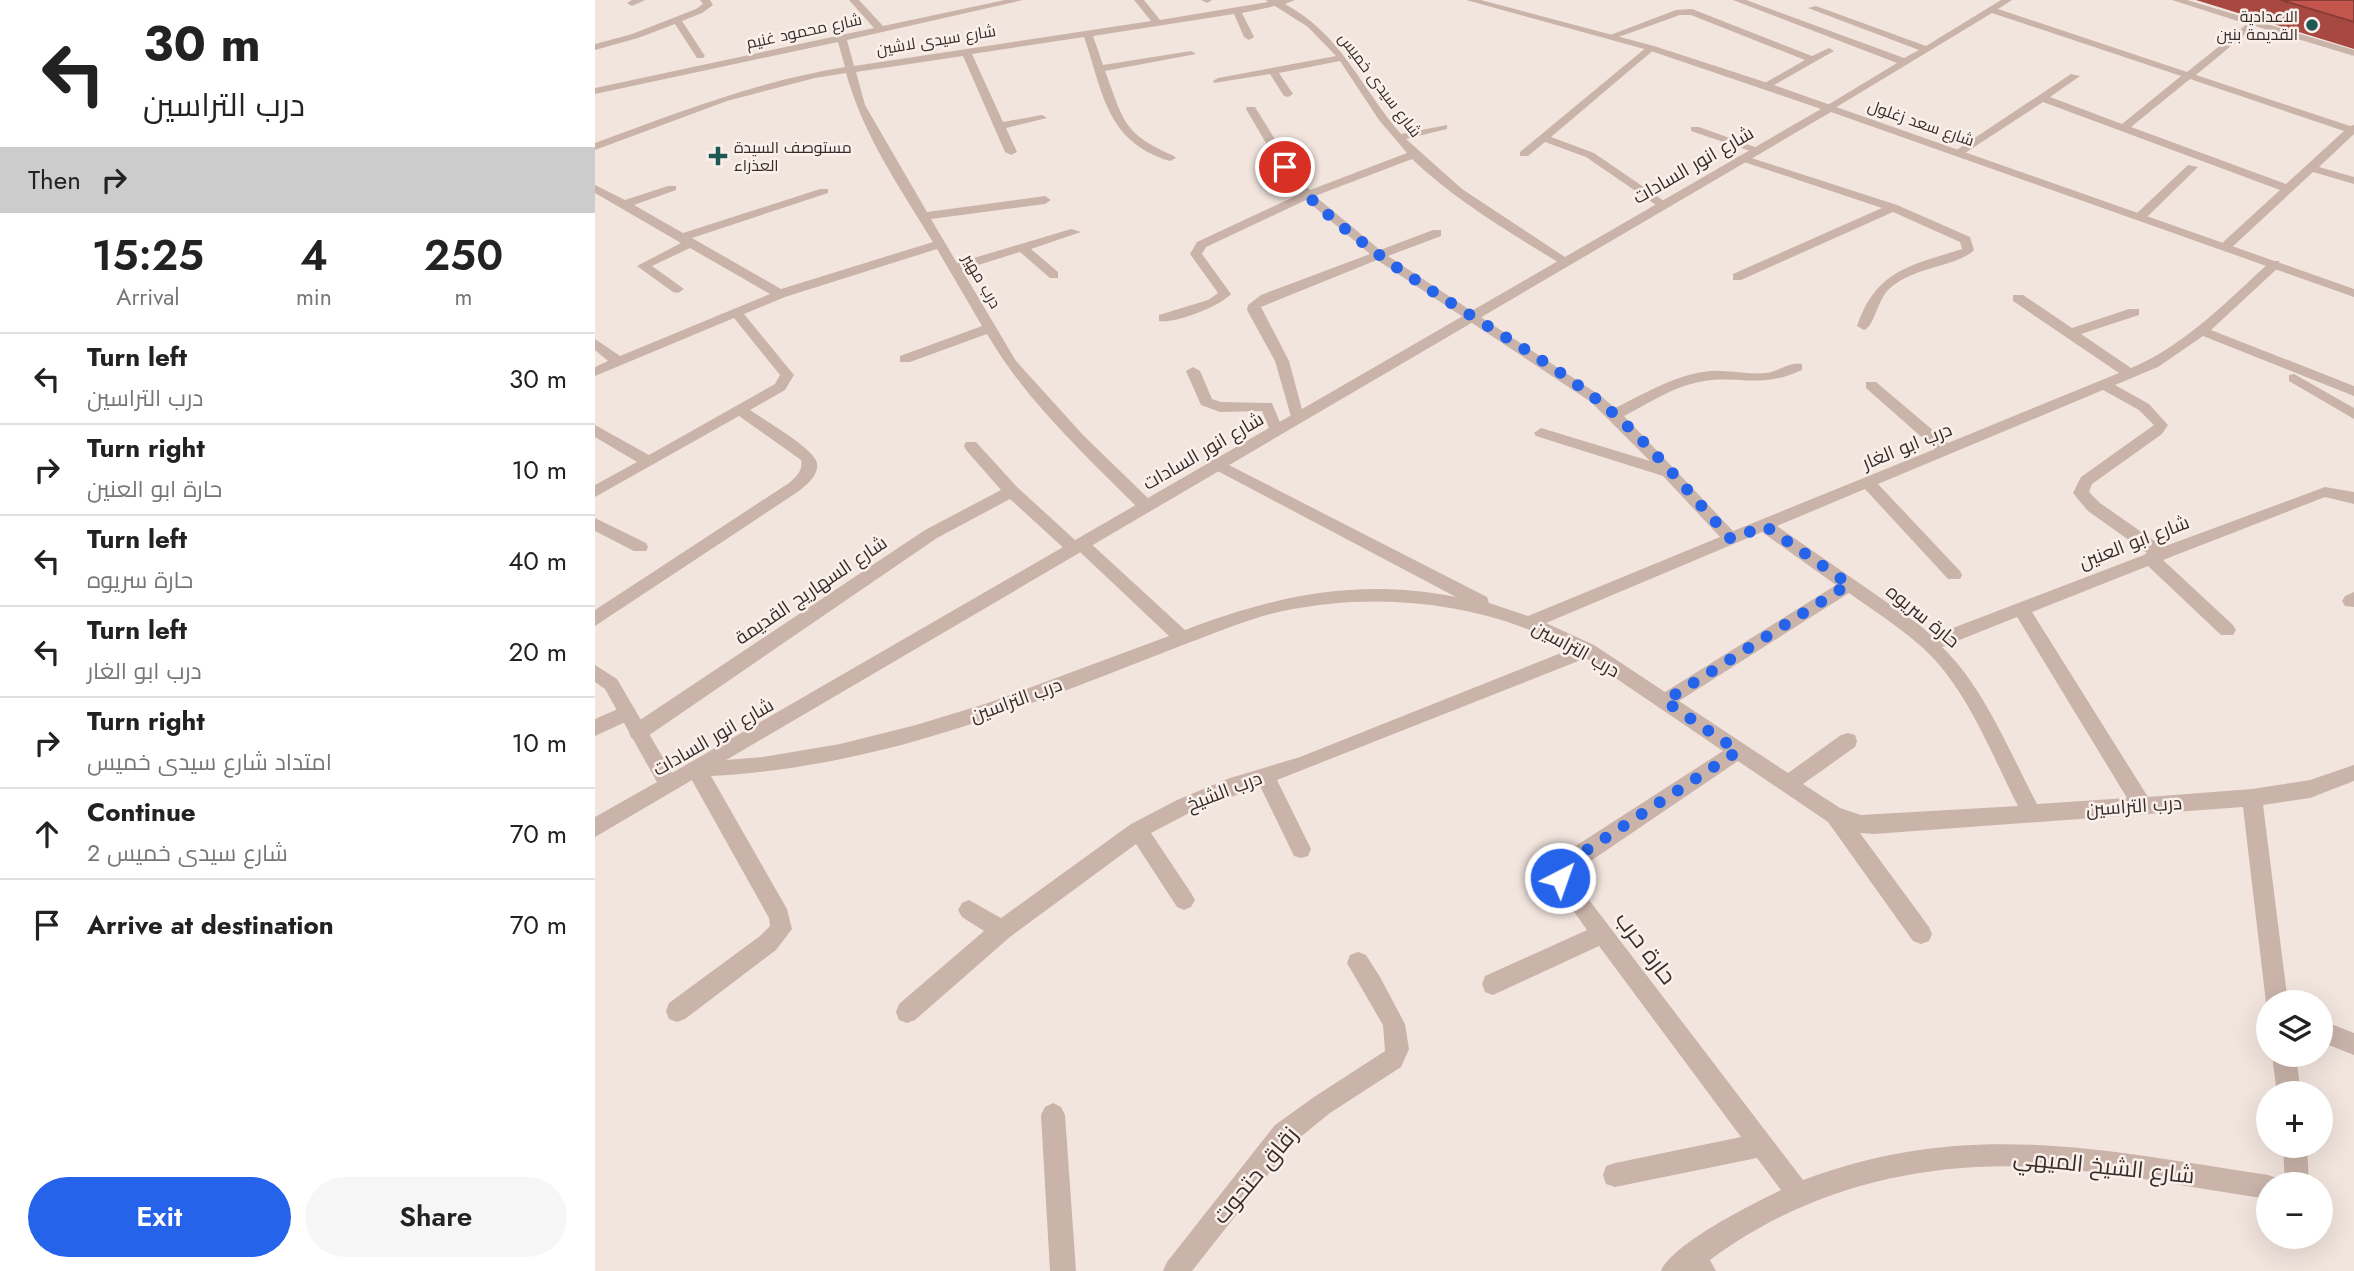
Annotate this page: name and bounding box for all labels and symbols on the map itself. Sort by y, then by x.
place label: الاعدادية القديمة بنين [2217,5,2298,46]
street label: شارع محمود غنيم [744,8,864,54]
marker: الاعدادية القديمة بنين [2304,17,2320,33]
street label: شارع سيدى لاشين [875,19,997,61]
street label: شارع سيدى خميس [1333,28,1427,142]
street label: شارع سعد زغلول [1865,94,1977,152]
street label: شارع انور السادات [1627,119,1759,211]
place label: مستوصف السيدة العذراء [734,136,852,177]
pin [1255,137,1315,197]
marker: مستوصف السيدة العذراء [708,146,728,166]
street label: درب مهير [957,249,1007,313]
street label: شارع انور السادات [1137,405,1269,497]
street label: درب ابو الغار [1857,416,1956,477]
street label: شارع ابو العنين [2075,509,2193,575]
street label: شارع السهاريج القديمة [730,529,892,651]
street label: حارة سريوه [1880,578,1966,654]
street label: درب التراسين [1527,614,1625,684]
street label: درب التراسين [966,671,1066,729]
street label: شارع انور السادات [647,691,779,783]
street label: درب الشيخ [1182,764,1266,818]
street label: درب التراسين [2085,789,2183,823]
position arrow [1523,841,1597,915]
street label: حارة حرب [1607,904,1685,992]
street label: زقاق حتحوت [1204,1119,1306,1231]
street label: شارع الشيخ الميهي [2012,1140,2196,1193]

